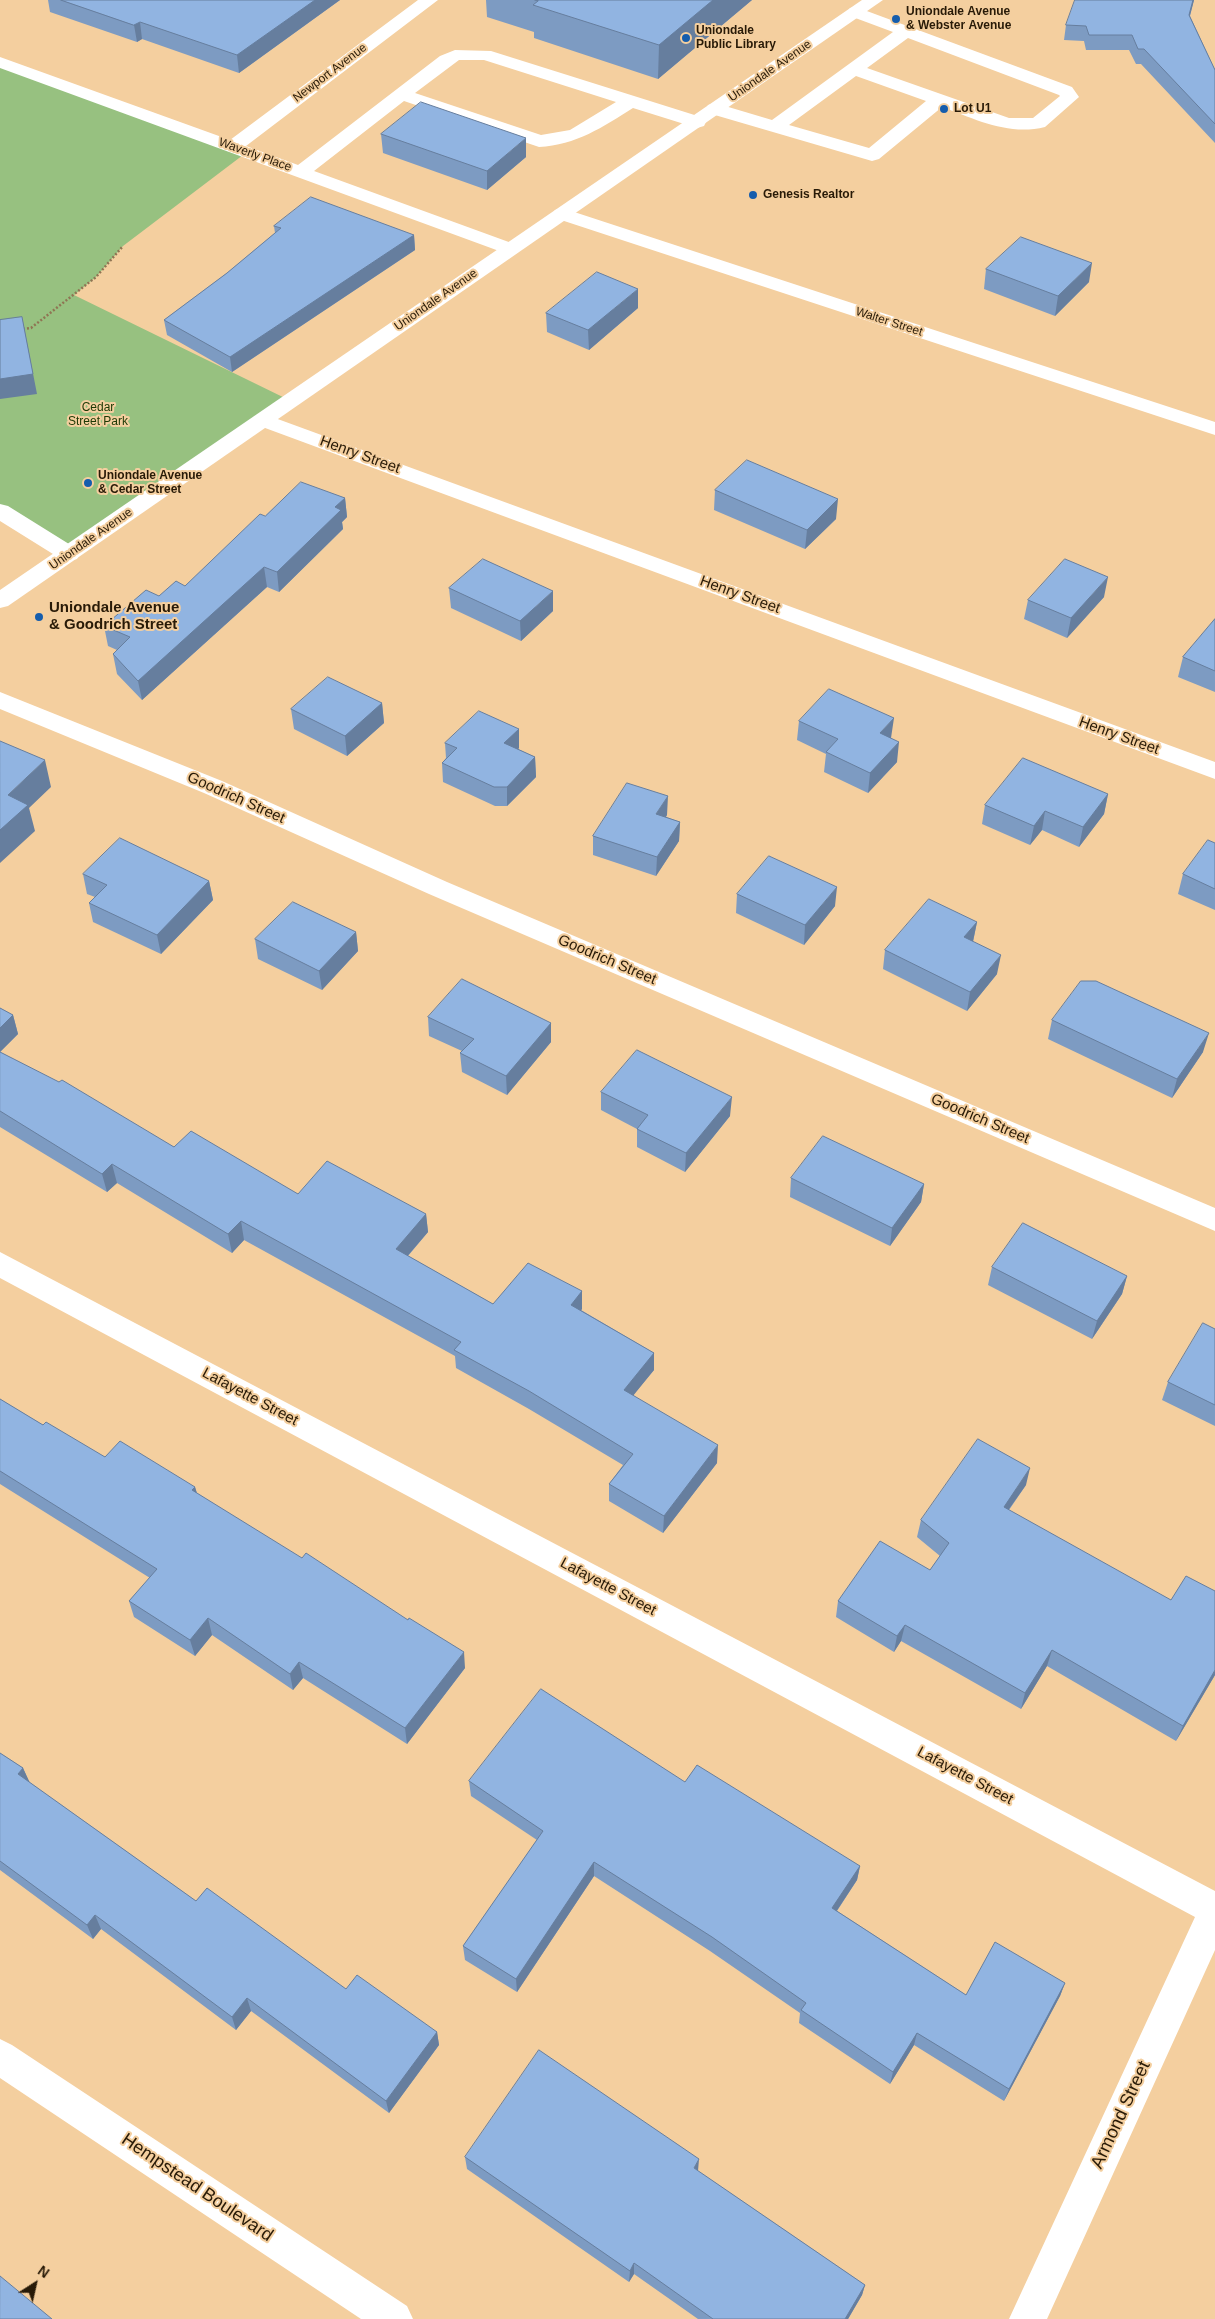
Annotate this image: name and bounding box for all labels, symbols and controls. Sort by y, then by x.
place label: Uniondale Avenue & Webster Avenue [906,5,1011,33]
marker: Uniondale Avenue & Webster Avenue [890,13,902,25]
place label: Uniondale Public Library [696,24,776,52]
marker: Uniondale Public Library [680,32,692,44]
street label: Uniondale Avenue [726,37,814,105]
street label: Newport Avenue [290,41,370,105]
place label: Lot U1 [954,102,991,116]
marker: Lot U1 [938,103,950,115]
street label: Waverly Place [217,135,293,175]
place label: Genesis Realtor [763,188,854,202]
marker: Genesis Realtor [747,189,759,201]
street label: Uniondale Avenue [392,266,480,334]
street label: Walter Street [854,304,924,340]
park label: Cedar Street Park [68,401,128,429]
street label: Henry Street [317,432,403,478]
place label: Uniondale Avenue & Cedar Street [98,469,202,497]
marker: Uniondale Avenue & Cedar Street [82,477,94,489]
street label: Uniondale Avenue [47,505,135,573]
street label: Henry Street [697,572,783,618]
place label: Uniondale Avenue & Goodrich Street [49,599,179,634]
marker: Uniondale Avenue & Goodrich Street [33,611,45,623]
street label: Henry Street [1076,713,1162,759]
street label: Goodrich Street [184,768,288,828]
street label: Goodrich Street [555,931,659,989]
street label: Goodrich Street [928,1090,1032,1148]
street label: Lafayette Street [199,1364,301,1430]
street label: Lafayette Street [557,1554,659,1620]
street label: Lafayette Street [914,1743,1016,1809]
street label: Armond Street [1087,2058,1155,2172]
street label: Hempstead Boulevard [117,2129,277,2247]
north arrow [10,2259,60,2309]
text: N [35,2262,52,2281]

